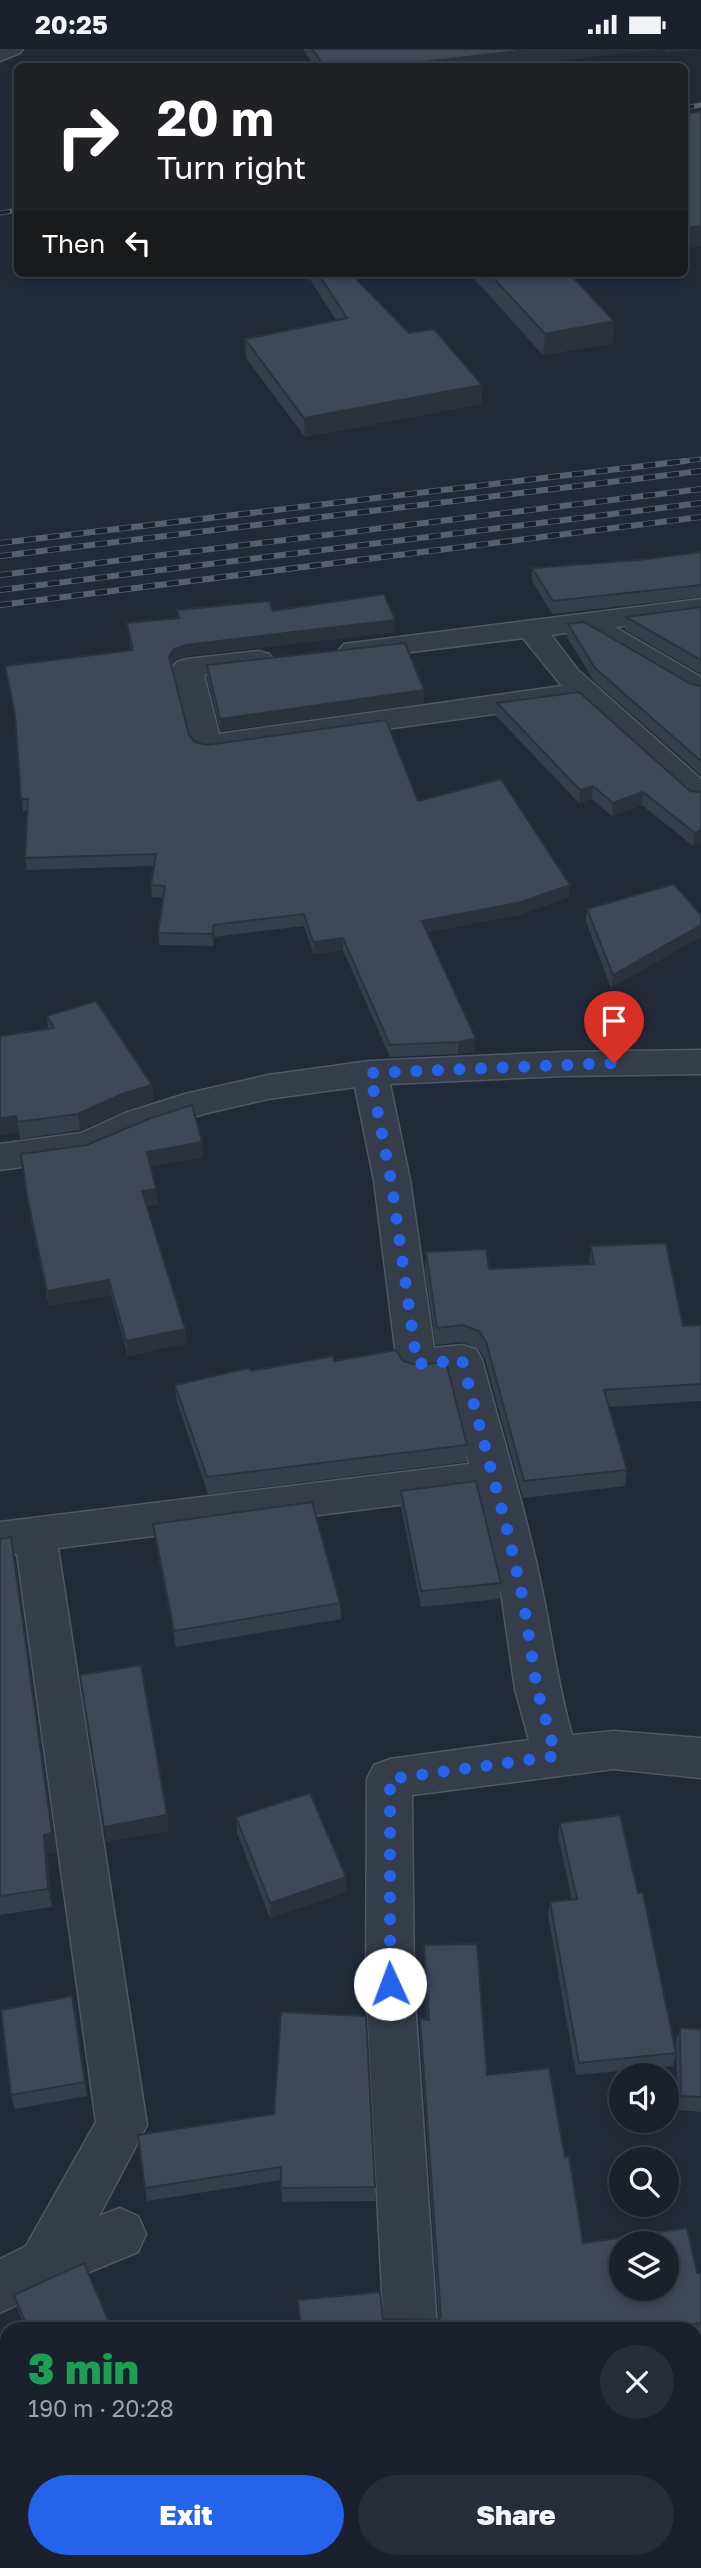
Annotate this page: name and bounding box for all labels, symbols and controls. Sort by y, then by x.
text: 20:25 [35,9,108,40]
text: 20 m [157,88,274,147]
icon: right [42,91,133,182]
text: Turn right [157,148,306,186]
icon: left [119,224,157,262]
text: Then [42,228,105,259]
pin [584,991,644,1063]
icon: arrive [595,1002,633,1040]
position arrow [353,1947,427,2021]
map controls [609,2063,679,2301]
button: sound [609,2063,679,2133]
button: search [609,2147,679,2217]
button: layers [609,2231,679,2301]
text: 3 min [28,2343,139,2393]
button: close [600,2345,674,2419]
text: 190 m · 20:28 [28,2394,174,2422]
button: Exit [28,2475,344,2555]
button: Share [358,2475,674,2555]

